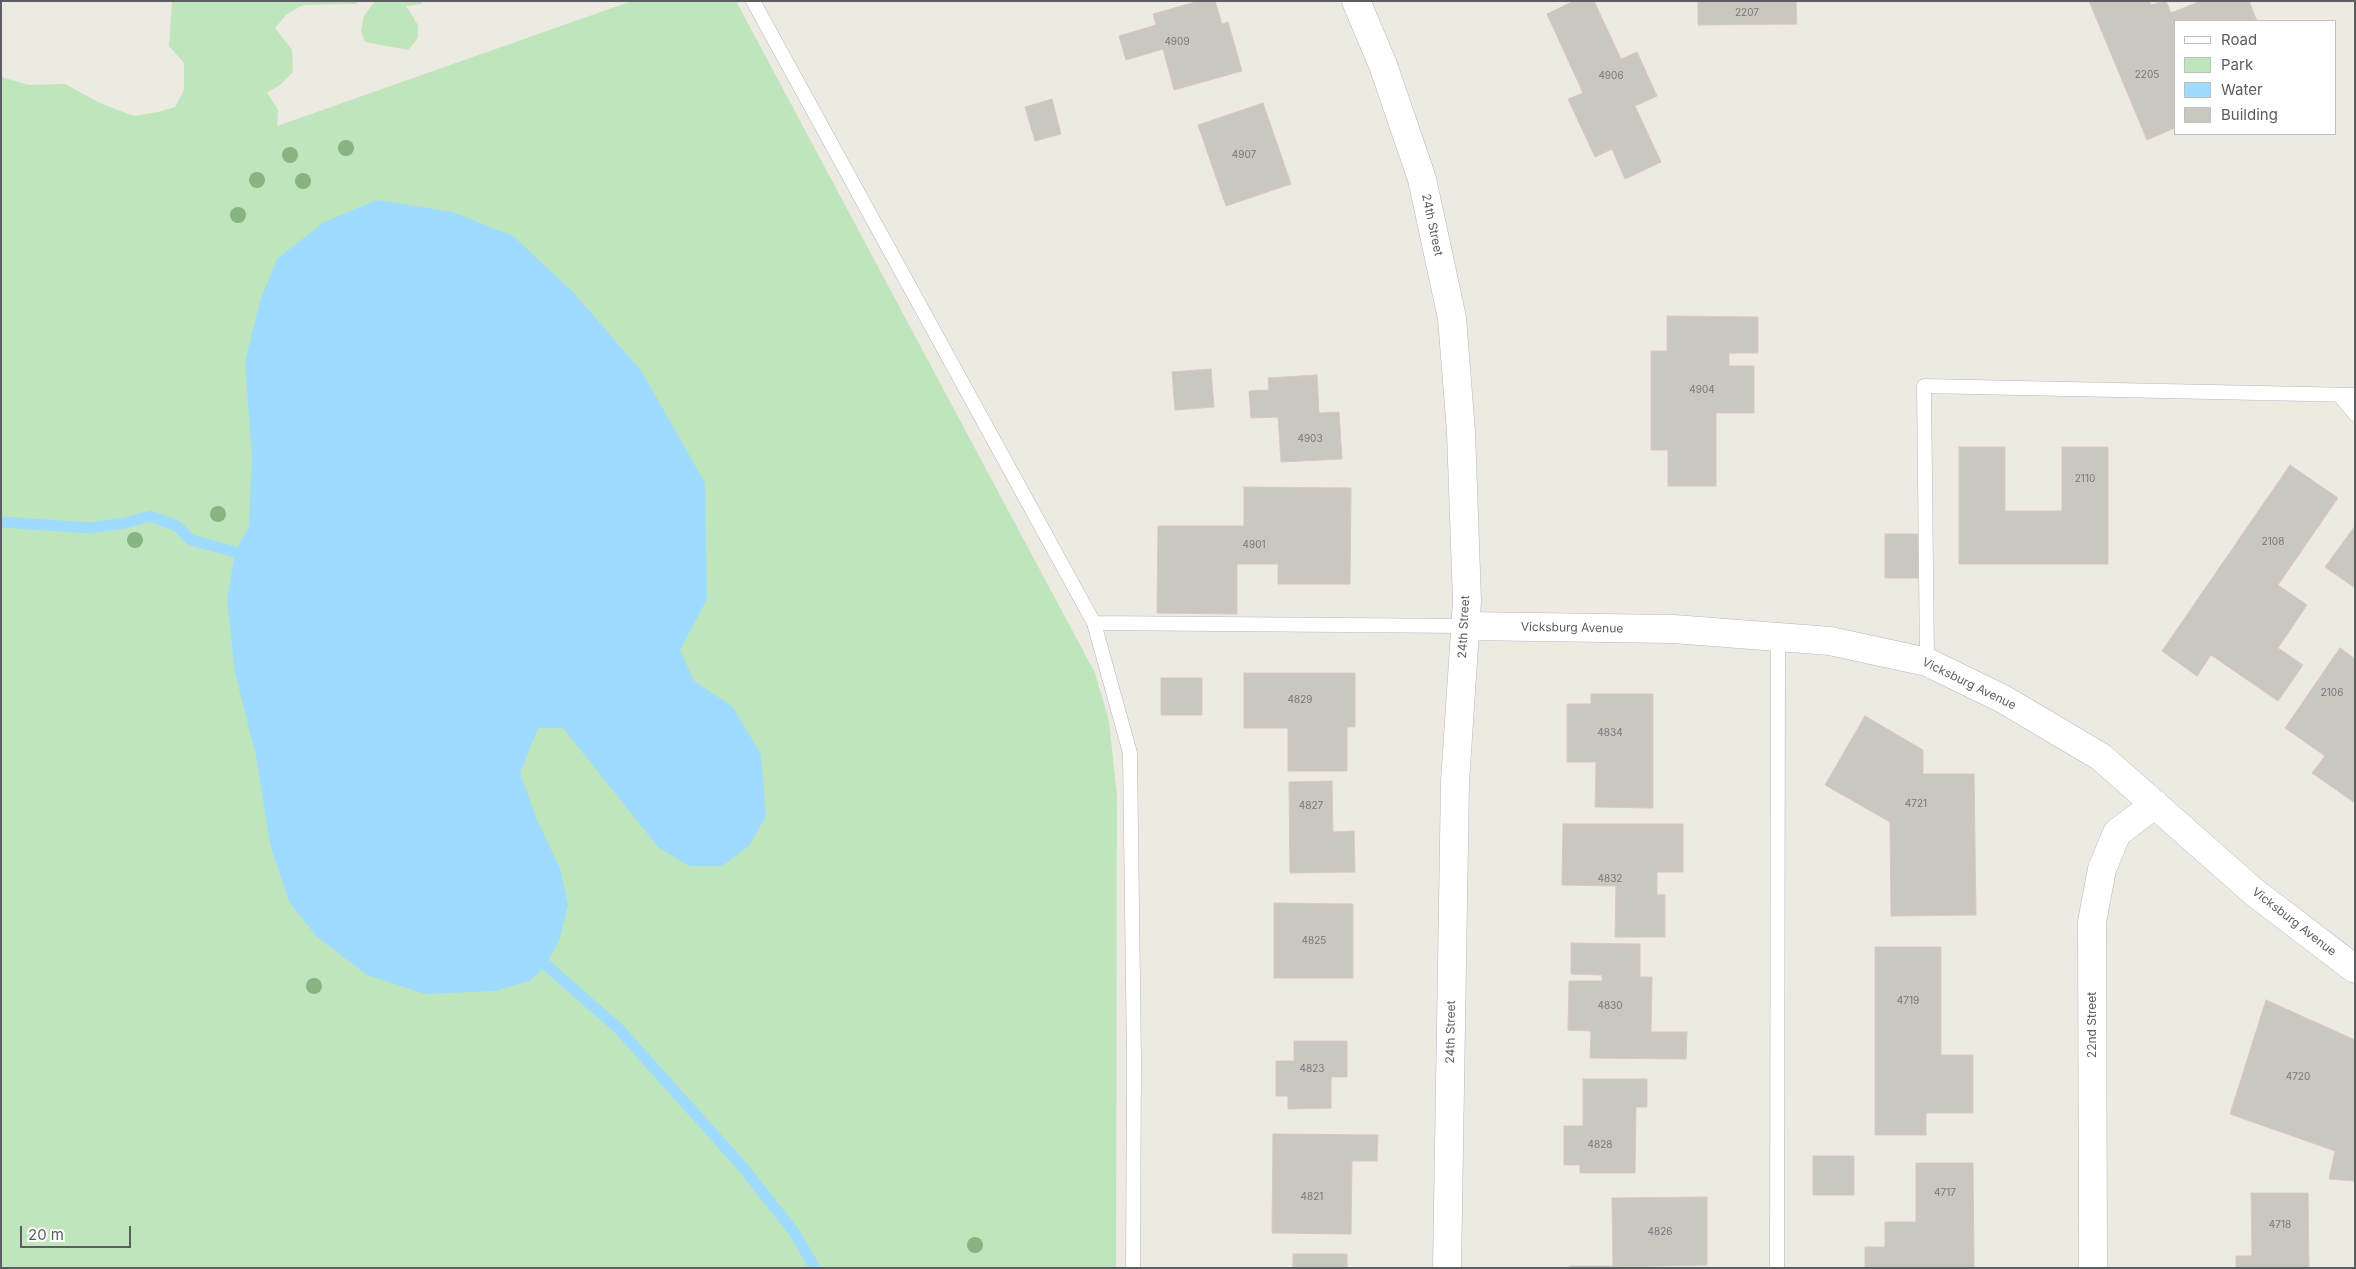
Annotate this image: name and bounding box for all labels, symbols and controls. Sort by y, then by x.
house number: 2207 [1735,7,1759,19]
legend [2174,20,2336,135]
text: Road [2221,30,2257,49]
house number: 4909 [1164,36,1190,48]
text: Park [2221,55,2253,74]
house number: 2205 [2135,69,2159,81]
house number: 4906 [1598,70,1624,82]
text: Water [2221,80,2263,99]
text: Building [2221,105,2278,124]
house number: 4907 [1232,149,1256,161]
street label: 24th Street [1418,193,1446,257]
house number: 4904 [1689,384,1715,396]
house number: 4903 [1297,433,1323,445]
house number: 2110 [2075,473,2095,485]
house number: 2108 [2262,536,2284,548]
house number: 4901 [1242,539,1266,551]
street label: 24th Street [1455,595,1473,659]
street label: Vicksburg Avenue [1521,620,1623,636]
street label: Vicksburg Avenue [1920,655,2018,713]
house number: 2106 [2321,687,2343,699]
house number: 4829 [1288,694,1312,706]
house number: 4834 [1597,727,1623,739]
house number: 4721 [1905,798,1927,810]
house number: 4827 [1299,800,1323,812]
house number: 4832 [1598,873,1622,885]
street label: Vicksburg Avenue [2249,885,2339,959]
house number: 4825 [1302,935,1326,947]
street label: 22nd Street [2085,992,2099,1058]
house number: 4719 [1897,995,1919,1007]
street label: 24th Street [1443,1000,1459,1064]
house number: 4830 [1597,1000,1623,1012]
house number: 4823 [1300,1063,1324,1075]
house number: 4720 [2286,1071,2310,1083]
house number: 4828 [1588,1139,1612,1151]
house number: 4717 [1934,1187,1956,1199]
house number: 4821 [1301,1191,1323,1203]
scale bar [22,1216,134,1248]
house number: 4718 [2269,1219,2291,1231]
text: 20 m [28,1225,64,1244]
house number: 4826 [1648,1226,1672,1238]

